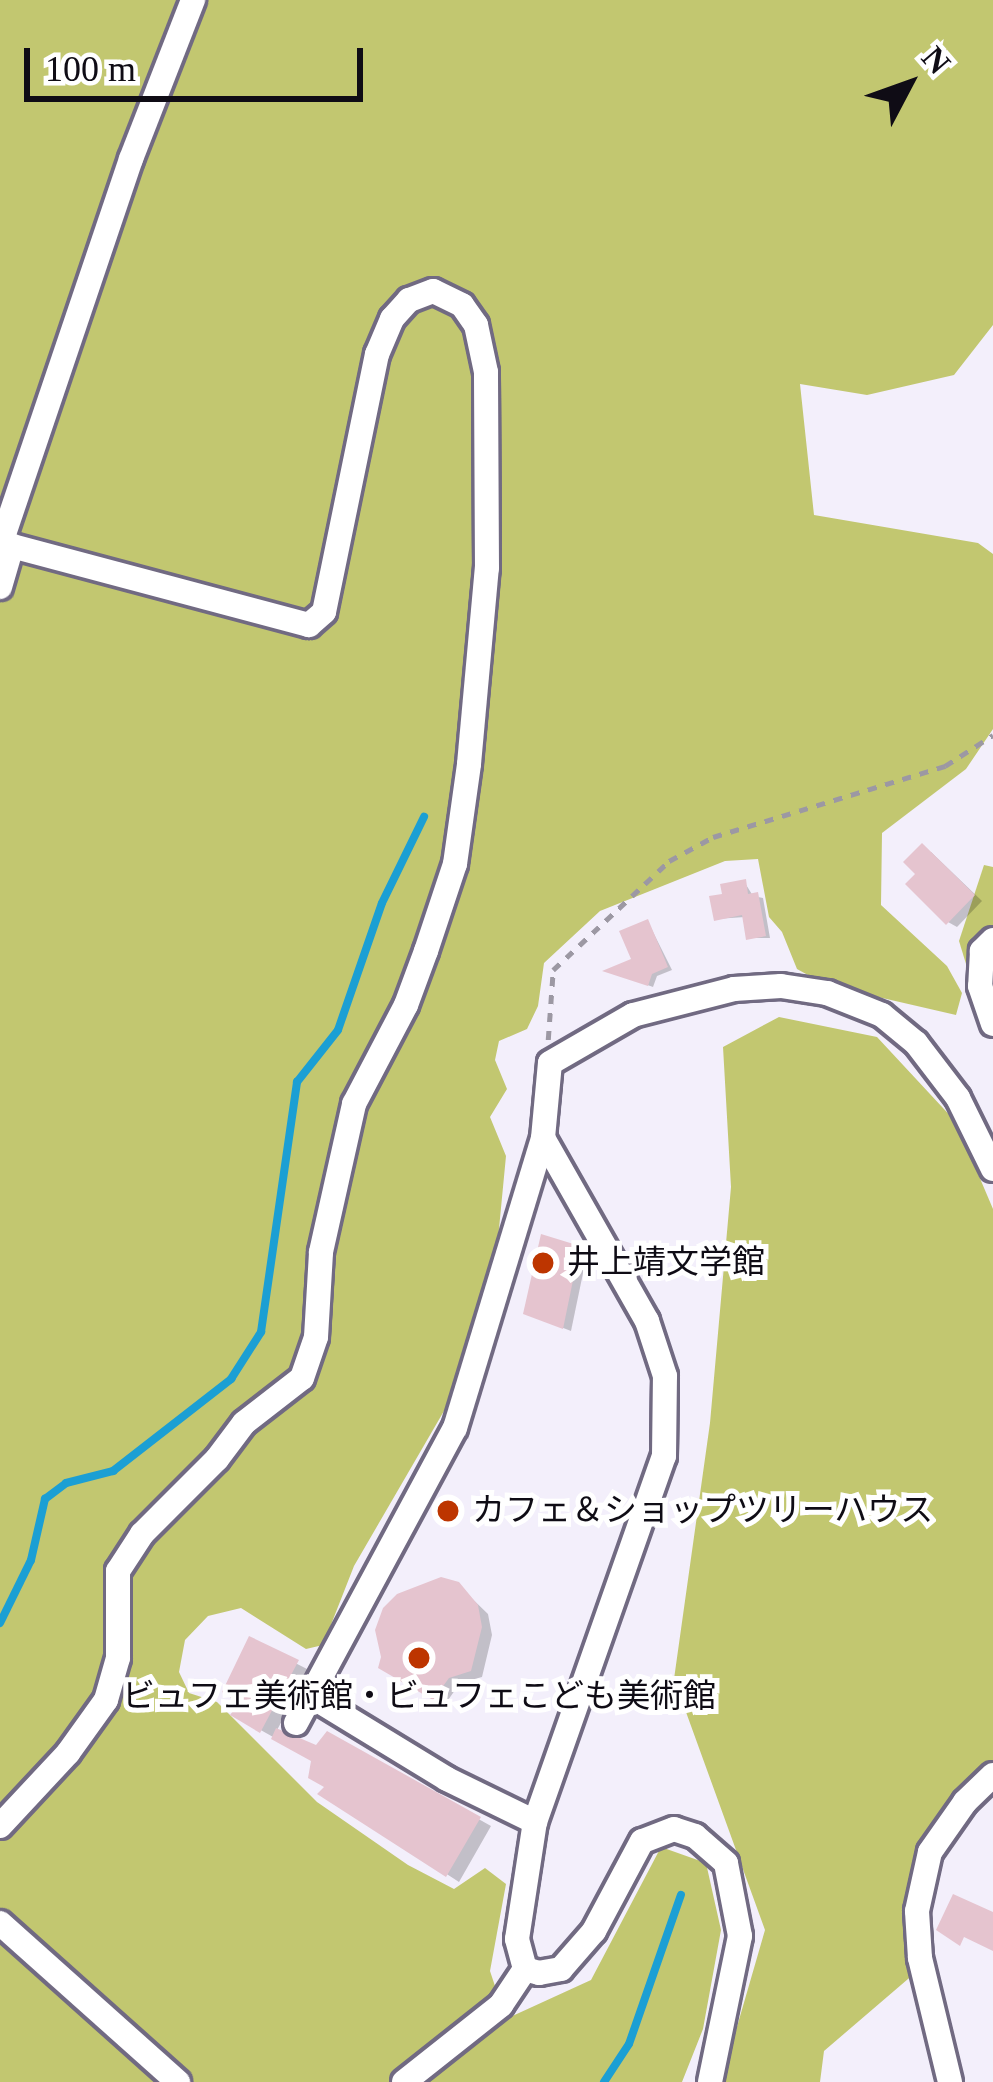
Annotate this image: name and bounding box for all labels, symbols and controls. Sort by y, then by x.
scale bar [30,24,369,98]
north arrow [849,24,969,144]
text: N [915,40,958,81]
text: 100 m [45,49,136,89]
place label: 井上靖文学館 [567,1243,765,1283]
marker: 井上靖文学館 [530,1250,556,1276]
place label: カフェ＆ショップツリーハウス [472,1491,934,1531]
marker: カフェ＆ショップツリーハウス [435,1498,461,1524]
marker: ビュフェ美術館・ビュフェこども美術館 [406,1645,432,1671]
place label: ビュフェ美術館・ビュフェこども美術館 [122,1677,716,1717]

